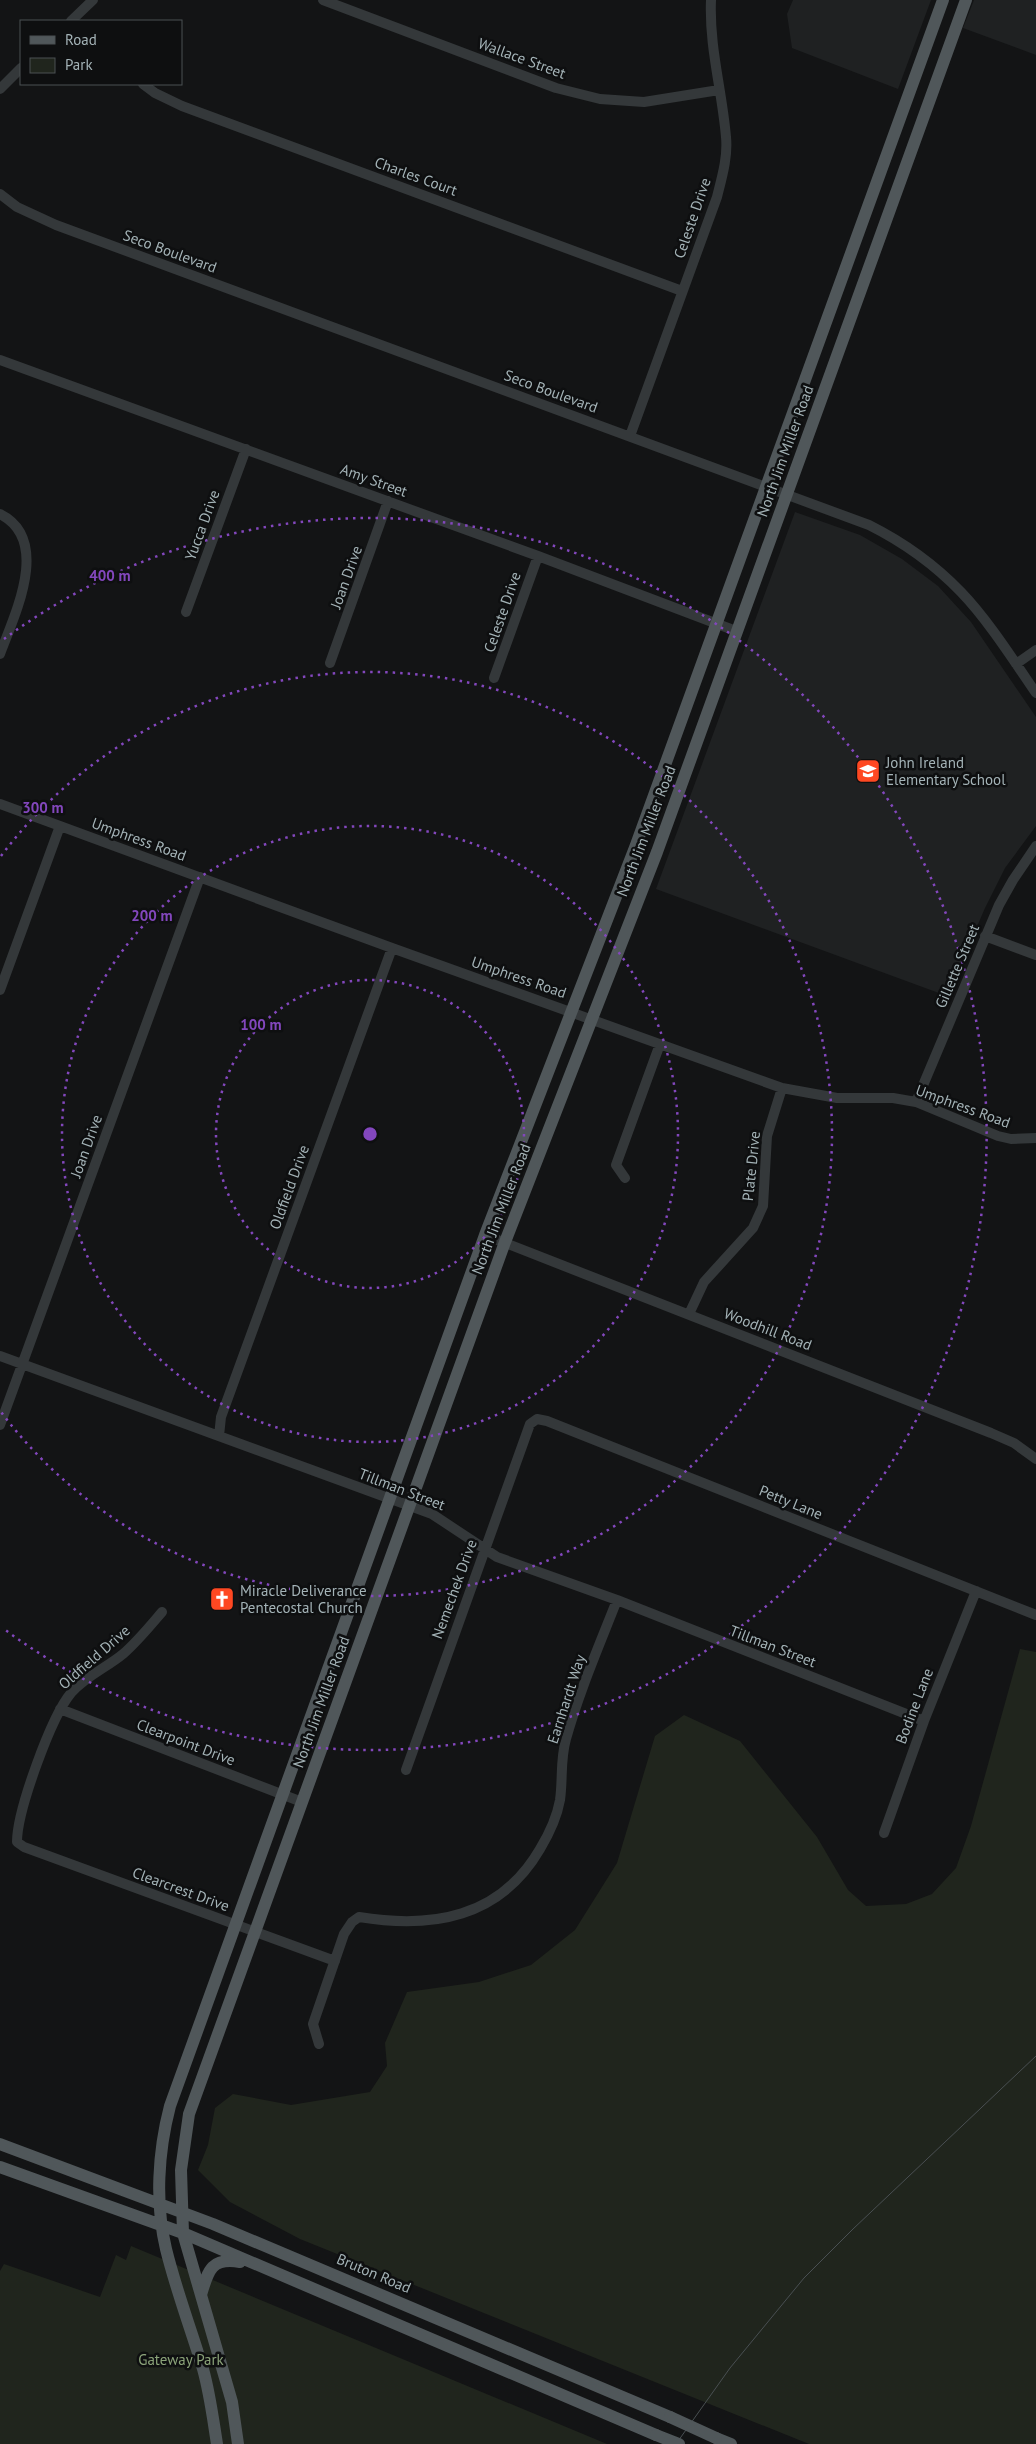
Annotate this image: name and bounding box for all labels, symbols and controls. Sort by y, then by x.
legend [20,20,182,85]
text: Road [65,30,97,49]
street label: Wallace Street [476,33,568,83]
text: Park [65,55,93,74]
street label: Charles Court [372,152,460,200]
street label: Celeste Drive [669,175,715,261]
street label: Seco Boulevard [121,225,219,277]
street label: Seco Boulevard [502,365,600,417]
street label: North Jim Miller Road [752,383,818,519]
street label: Amy Street [338,459,410,501]
street label: Yucca Drive [180,487,224,563]
street label: Joan Drive [326,543,366,612]
text: 400 m [89,566,131,585]
street label: Celeste Drive [479,569,525,655]
place label: John Ireland Elementary School [885,753,1006,789]
school or university icon: John Ireland Elementary School [855,758,881,784]
street label: North Jim Miller Road [612,763,680,899]
text: 300 m [22,798,64,817]
street label: Umphress Road [89,813,189,865]
text: 200 m [131,906,173,925]
street label: Gillette Street [931,921,983,1011]
street label: Umphress Road [469,952,569,1002]
text: 100 m [240,1015,282,1034]
street label: Umphress Road [913,1080,1013,1132]
street label: Joan Drive [66,1112,106,1181]
centre of rings [361,1125,379,1143]
street label: Plate Drive [738,1130,764,1202]
street label: North Jim Miller Road [467,1141,535,1277]
street label: Oldfield Drive [265,1142,313,1232]
street label: Woodhill Road [721,1304,815,1354]
street label: Tillman Street [356,1464,448,1514]
street label: Petty Lane [756,1481,826,1523]
street label: Nemechek Drive [427,1537,481,1641]
place label: Miracle Deliverance Pentecostal Church [240,1581,367,1617]
church icon: Miracle Deliverance Pentecostal Church [209,1586,235,1612]
street label: Oldfield Drive [54,1621,134,1693]
street label: Tillman Street [727,1621,819,1671]
street label: North Jim Miller Road [288,1634,354,1770]
street label: Earnhardt Way [543,1652,589,1746]
street label: Bodine Lane [891,1666,937,1746]
street label: Clearpoint Drive [134,1714,238,1770]
street label: Clearcrest Drive [130,1863,232,1915]
street label: Bruton Road [334,2249,414,2297]
park label: Gateway Park [138,2350,225,2369]

